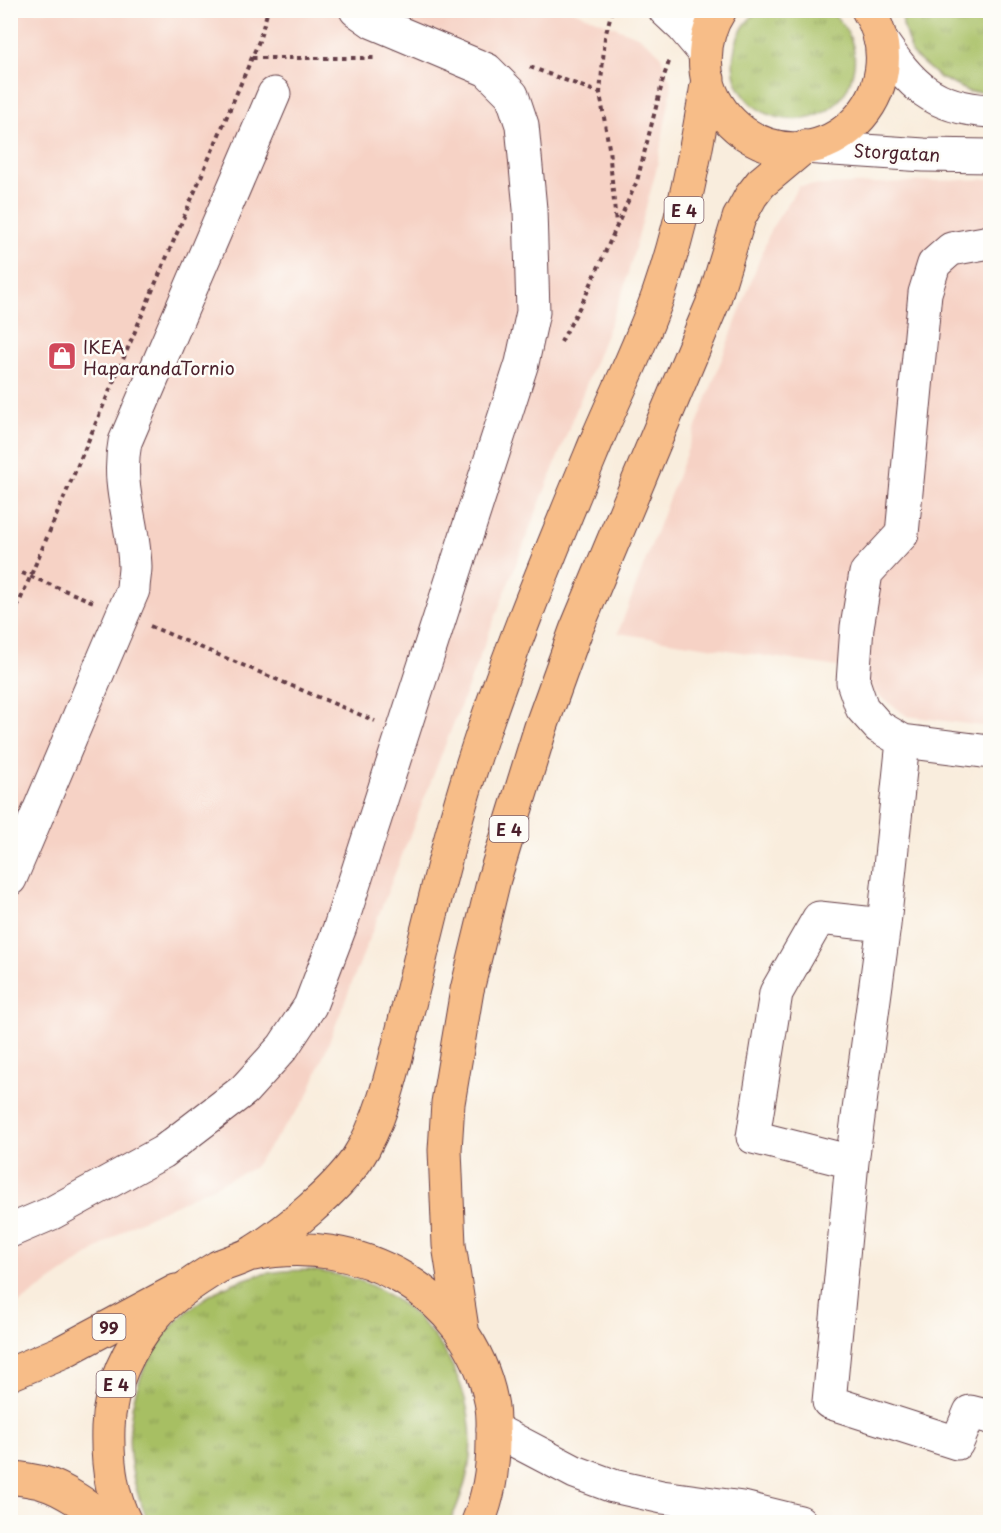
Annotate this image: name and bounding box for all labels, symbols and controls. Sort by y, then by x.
street label: Storgatan [853,136,941,168]
road number: E 4 [664,197,704,223]
place label: IKEA HaparandaTornio [83,333,235,381]
shop icon: IKEA HaparandaTornio [46,340,78,372]
road number: E 4 [490,816,528,842]
road number: 99 [92,1314,126,1340]
road number: E 4 [96,1371,136,1397]

